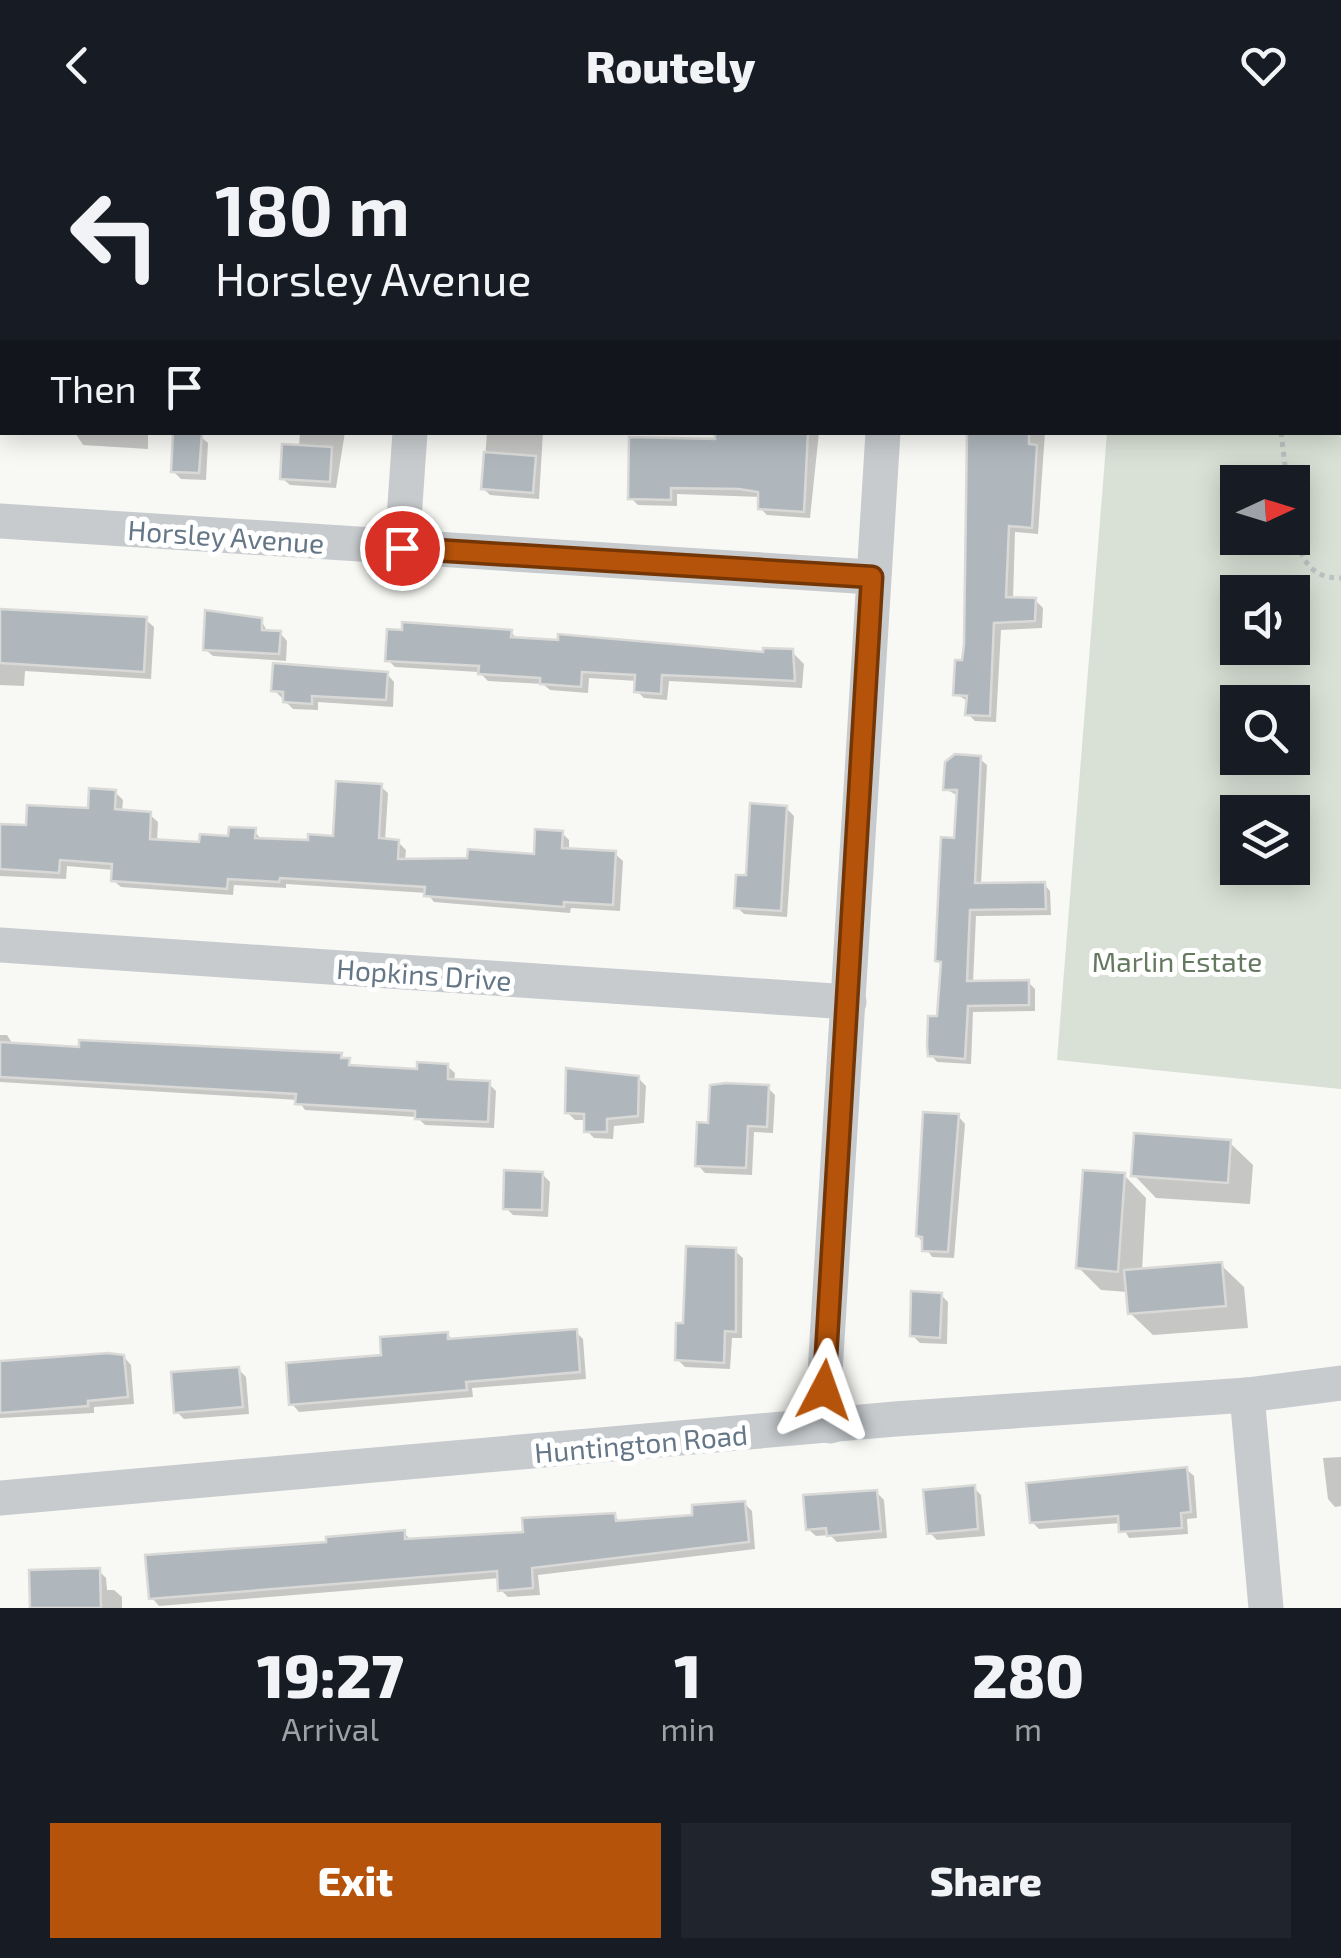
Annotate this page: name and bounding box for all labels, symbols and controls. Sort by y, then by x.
icon: back [50,38,105,93]
text: Routely [586,38,755,92]
icon: heart [1236,38,1291,93]
text: 180 m [215,166,410,250]
icon: left [50,170,180,300]
text: Horsley Avenue [215,251,532,305]
icon: arrive [157,360,212,415]
text: Then [50,365,137,411]
north arrow [1220,465,1310,555]
map controls [1220,465,1310,885]
pin [360,506,445,591]
street label: Horsley Avenue [127,512,325,560]
icon: arrive [375,521,430,576]
button: sound [1220,575,1310,665]
button: search [1220,685,1310,775]
button: layers [1220,795,1310,885]
park label: Marlin Estate [1092,944,1262,978]
street label: Hopkins Drive [335,951,513,997]
position arrow [772,1338,876,1442]
street label: Huntington Road [533,1417,749,1469]
text: 19:27 [257,1638,404,1710]
text: 1 [674,1638,701,1710]
text: 280 [972,1638,1084,1710]
text: Arrival [282,1709,379,1747]
text: min [661,1709,715,1747]
text: m [1014,1709,1042,1747]
button: Exit [50,1823,661,1938]
button: Share [681,1823,1291,1938]

